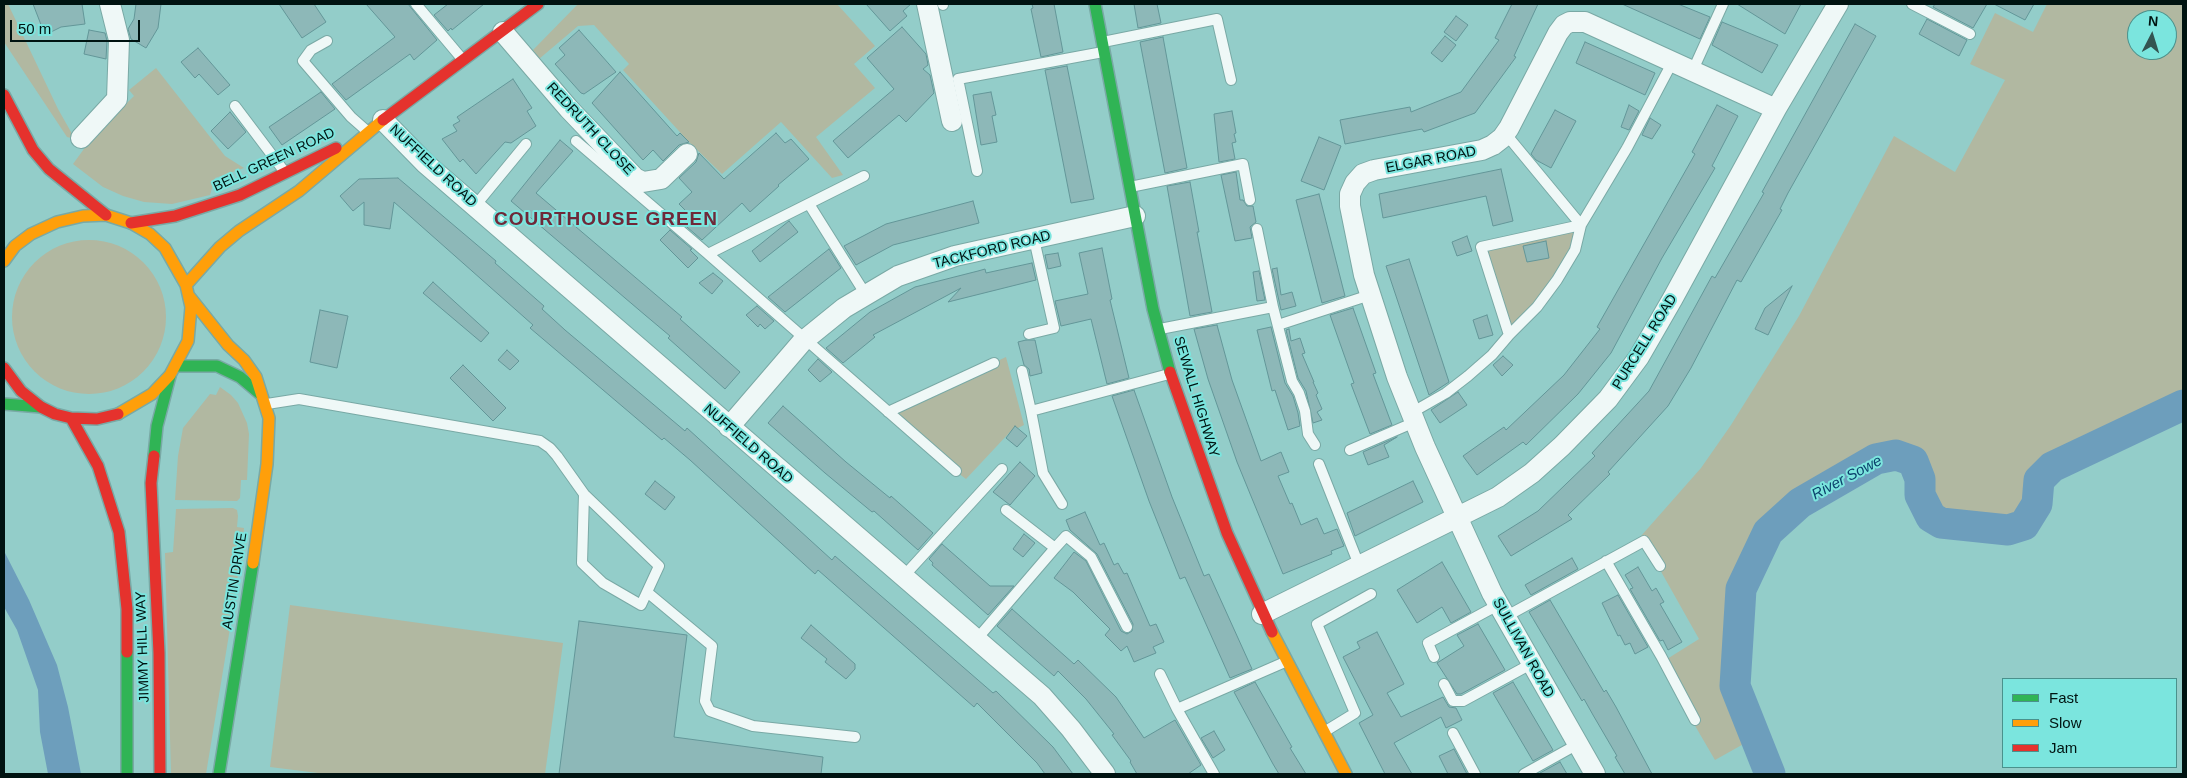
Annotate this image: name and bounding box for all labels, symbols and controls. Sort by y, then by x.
scale bar [12,10,142,42]
north arrow [2127,10,2177,60]
text: N [2147,13,2159,29]
text: 50 m [18,20,51,37]
street label: REDRUTH CLOSE [543,79,637,179]
street label: NUFFIELD ROAD [386,121,480,211]
street label: BELL GREEN ROAD [211,124,337,196]
street label: ELGAR ROAD [1384,143,1478,177]
district label: COURTHOUSE GREEN [492,209,720,231]
street label: TACKFORD ROAD [932,227,1052,273]
street label: PURCELL ROAD [1609,291,1681,393]
street label: SEWALL HIGHWAY [1170,335,1222,459]
street label: NUFFIELD ROAD [700,401,796,487]
water label: River Sowe [1809,452,1885,504]
street label: AUSTIN DRIVE [219,531,251,631]
street label: JIMMY HILL WAY [133,591,153,703]
street label: SULLIVAN ROAD [1489,595,1557,701]
legend [2002,678,2177,768]
text: Fast [2049,689,2078,706]
text: Slow [2049,714,2082,731]
text: Jam [2049,739,2077,756]

